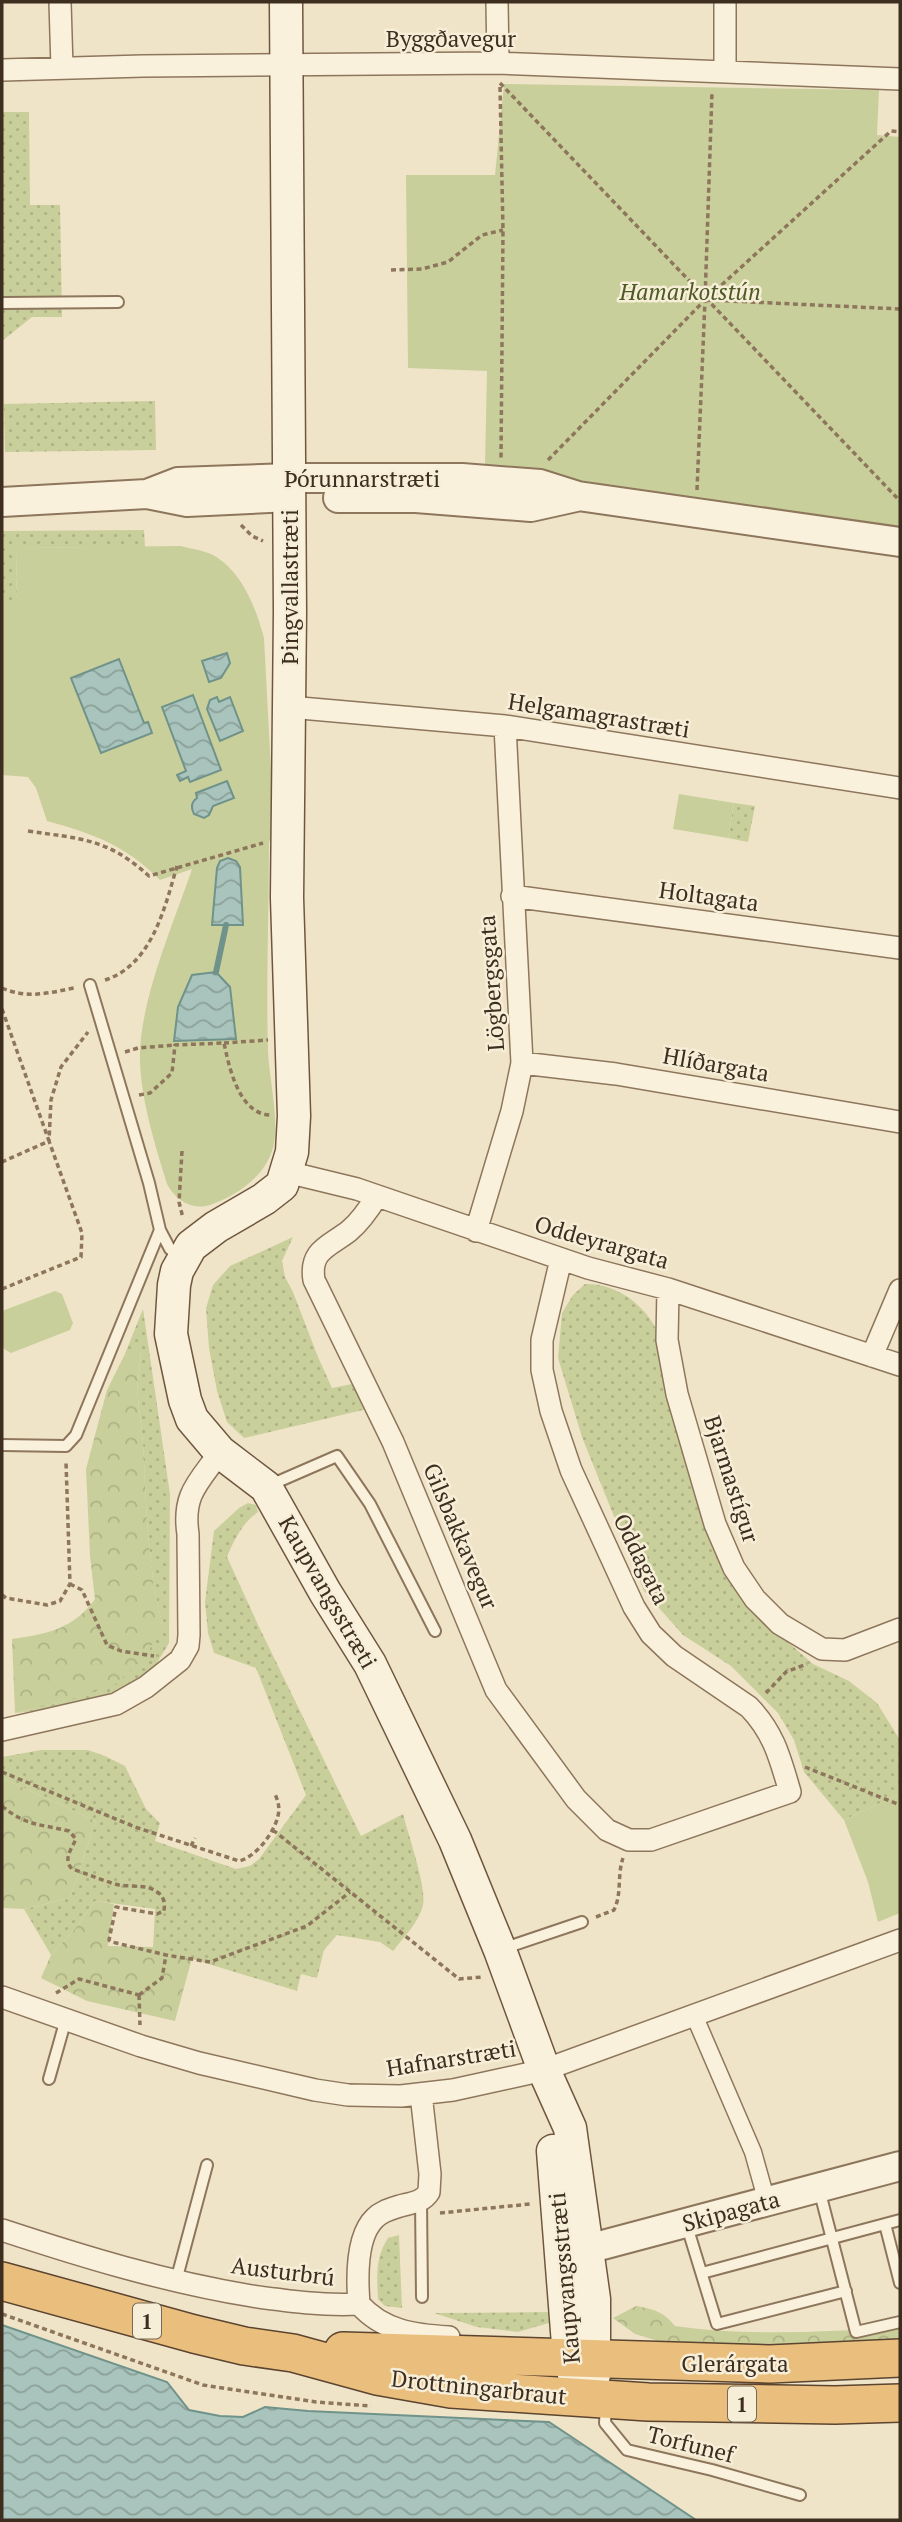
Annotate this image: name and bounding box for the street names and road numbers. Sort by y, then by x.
street label: Byggðavegur [386,23,516,54]
street label: Þórunnarstræti [284,463,440,494]
street label: Þingvallastræti [274,509,305,665]
street label: Helgamagrastræti [506,685,692,745]
street label: Holtagata [657,874,761,918]
street label: Lögbergsgata [471,914,511,1052]
street label: Hlíðargata [661,1039,772,1089]
street label: Oddeyrargata [531,1208,673,1276]
street label: Bjarmastígur [697,1411,767,1547]
street label: Gilsbakkavegur [416,1458,506,1614]
street label: Oddagata [607,1508,678,1610]
street label: Kaupvangsstræti [272,1510,384,1674]
street label: Hafnarstræti [384,2032,518,2084]
street label: Skipagata [679,2183,783,2239]
street label: Kaupvangsstræti [541,2191,587,2365]
street label: Austurbrú [229,2249,337,2293]
road number: 1 [133,2304,161,2338]
street label: Glerárgata [681,2348,789,2379]
street label: Drottningarbraut [390,2362,569,2412]
road number: 1 [728,2386,756,2422]
street label: Torfunef [644,2418,740,2470]

